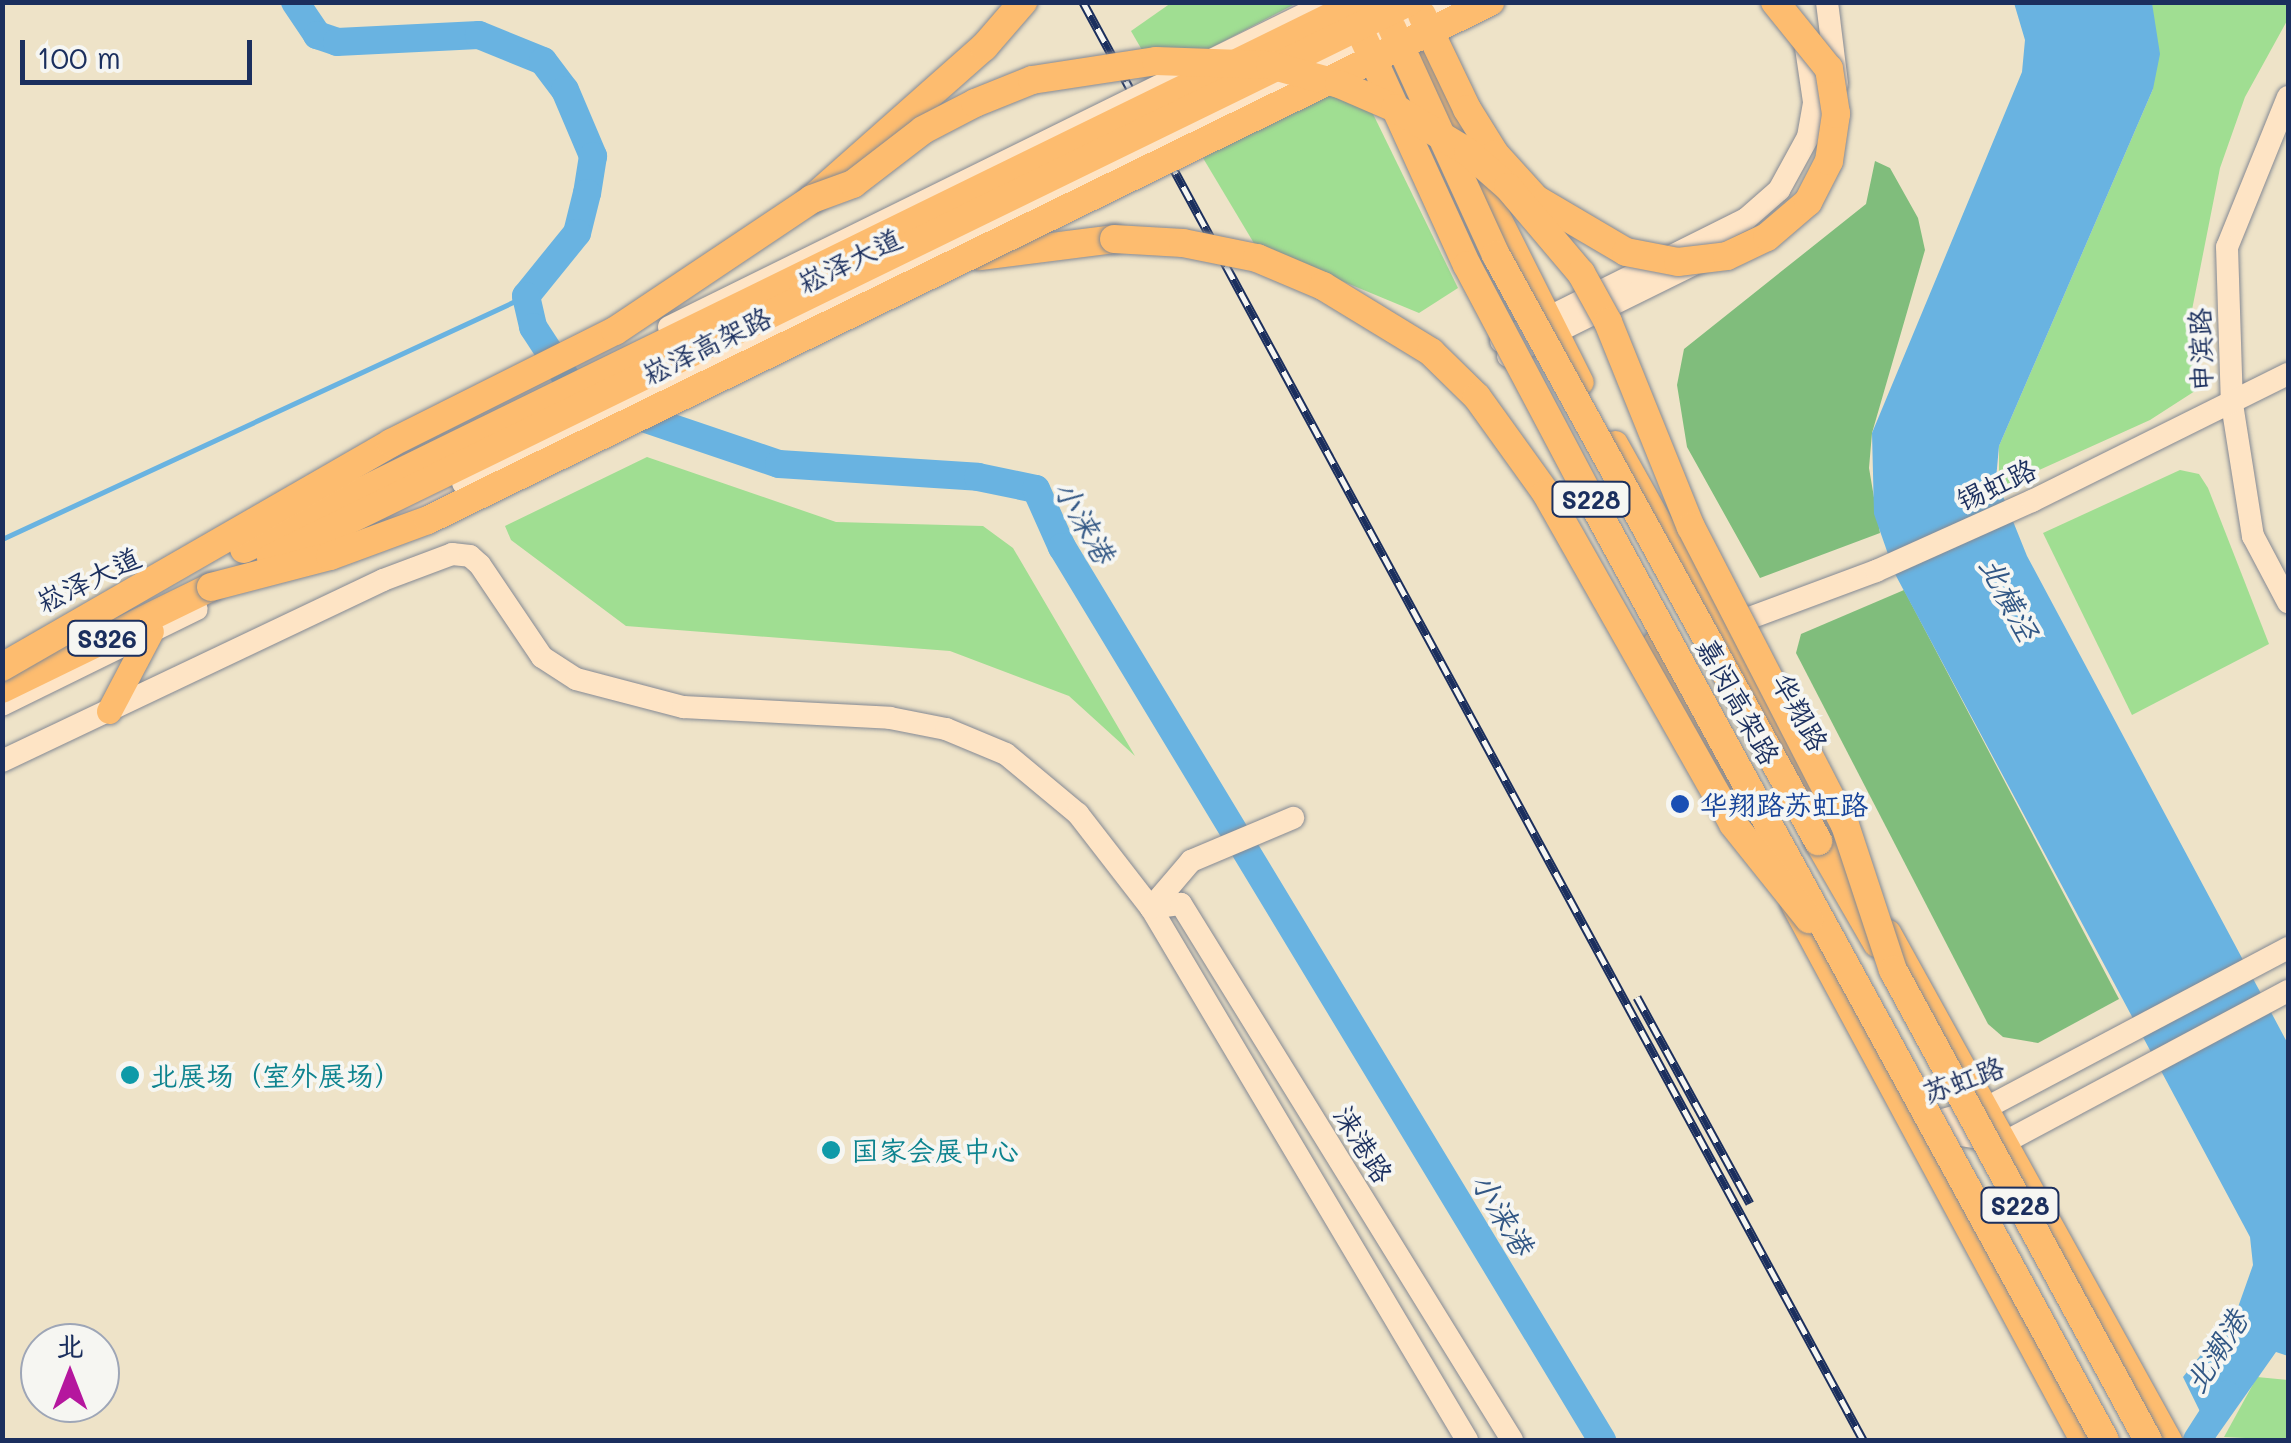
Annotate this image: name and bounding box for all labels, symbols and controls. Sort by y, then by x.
scale bar [25,20,258,82]
text: 100 m [37,37,121,77]
street label: 崧泽大道 [791,220,907,300]
street label: 崧泽高架路 [636,299,776,391]
street label: 申滨路 [2182,307,2218,393]
street label: 锡虹路 [1951,451,2041,517]
water label: 小涞港 [1047,473,1123,569]
road number: S228 [1551,479,1631,519]
street label: 崧泽大道 [30,539,146,619]
water label: 北横泾 [1973,550,2047,646]
road number: S326 [67,618,147,658]
street label: 嘉闵高架路 [1690,632,1788,770]
street label: 华翔路 [1766,667,1836,757]
place label: 华翔路苏虹路 [1700,787,1868,821]
marker: 华翔路苏虹路 [1669,793,1691,815]
street label: 苏虹路 [1918,1049,2008,1109]
place label: 北展场（室外展场） [150,1058,402,1092]
marker: 北展场（室外展场） [119,1064,141,1086]
street label: 涞港路 [1327,1099,1401,1189]
place label: 国家会展中心 [851,1133,1019,1167]
marker: 国家会展中心 [820,1139,842,1161]
water label: 小涞港 [1464,1165,1542,1261]
road number: S228 [1980,1185,2060,1225]
water label: 北潮港 [2176,1303,2254,1399]
north arrow [20,1323,120,1423]
text: 北 [56,1327,84,1363]

